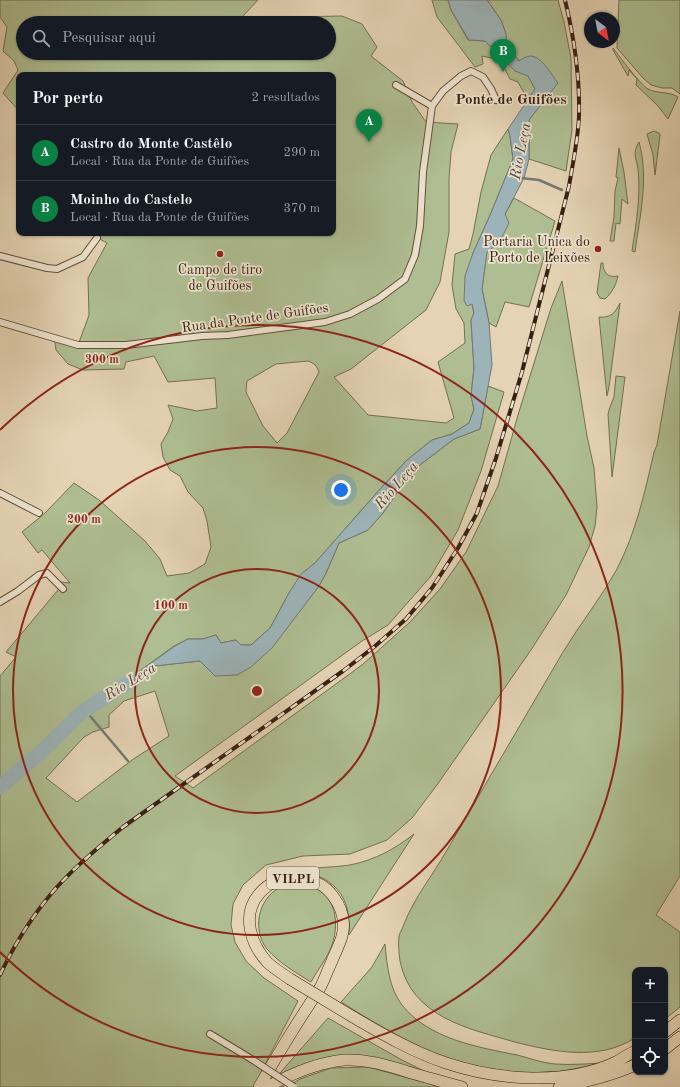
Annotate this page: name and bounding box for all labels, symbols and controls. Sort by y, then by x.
north arrow [584,12,620,48]
search box [16,16,336,60]
icon: search [30,27,52,49]
text: Pesquisar aqui [62,31,156,46]
pin: B [490,39,516,72]
text: Por perto [32,90,103,107]
text: 2 resultados [252,91,320,104]
district label: Ponte de Guifões [455,93,567,108]
pin: A [356,109,382,142]
water label: Rio Leça [508,122,534,182]
text: Castro do Monte Castêlo [70,137,232,152]
text: A [40,146,50,159]
text: 290 m [283,146,320,159]
text: Local · Rua da Ponte de Guifões [70,155,249,168]
text: Moinho do Castelo [70,193,192,208]
text: B [40,202,50,215]
text: 370 m [283,202,320,215]
text: Local · Rua da Ponte de Guifões [70,211,249,224]
place label: Portaria Unica do Porto de Leixões [483,235,590,265]
marker: Portaria Unica do Porto de Leixões [593,244,603,254]
marker: Campo de tiro de Guifões [215,249,225,259]
place label: Campo de tiro de Guifões [178,263,262,293]
street label: Rua da Ponte de Guifões [181,301,329,335]
text: 300 m [85,354,119,366]
water label: Rio Leça [372,459,422,513]
your location [331,480,351,500]
text: 200 m [67,514,101,526]
text: 100 m [154,600,188,612]
water label: Rio Leça [102,661,159,704]
centre of rings [250,684,264,698]
road number: VILPL [267,867,319,889]
map controls [632,967,668,1075]
button: + [632,967,668,1003]
button: − [632,1003,668,1039]
button: locate [632,1039,668,1075]

